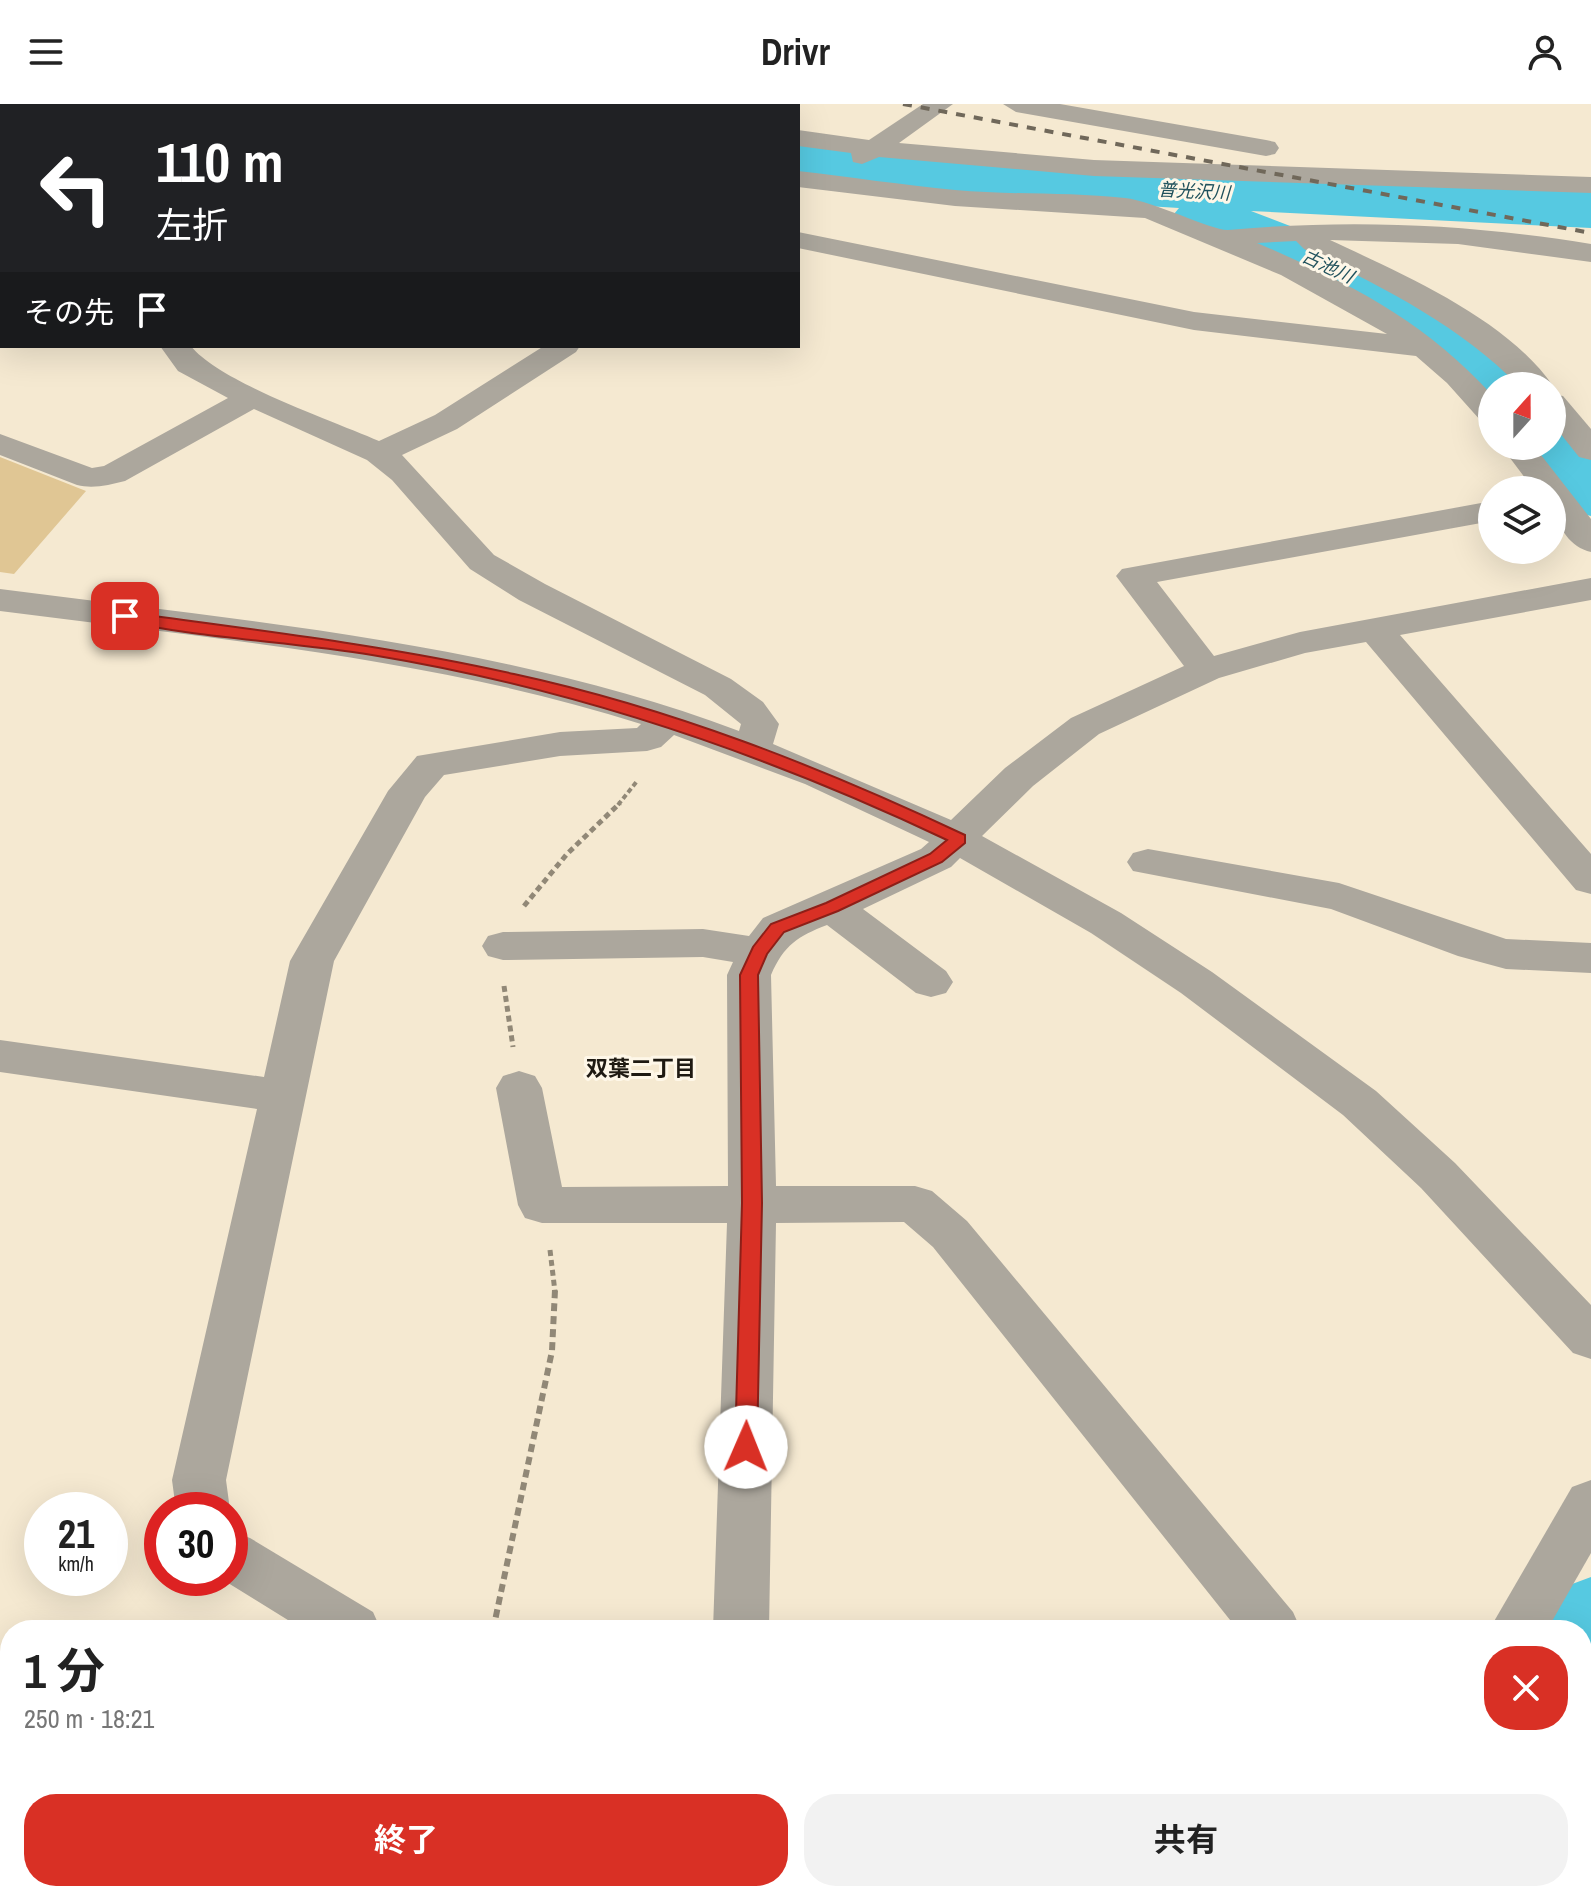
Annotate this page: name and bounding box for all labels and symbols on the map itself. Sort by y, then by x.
water label: 普光沢川 [1157,177,1233,205]
water label: 古池川 [1298,243,1360,290]
north arrow [1478,372,1566,460]
pin [91,582,159,650]
district label: 双葉二丁目 [586,1053,696,1083]
position arrow [704,1405,788,1489]
speed limit sign: 30 [144,1492,248,1596]

